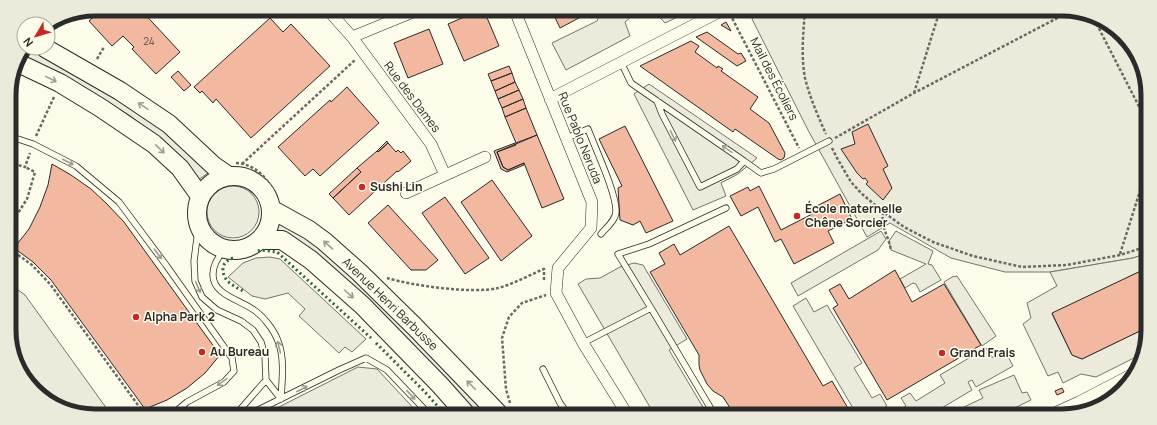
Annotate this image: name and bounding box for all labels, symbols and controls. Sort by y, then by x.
north arrow [16,16,56,56]
house number: 24 [143,34,155,48]
street label: Mail des Écoliers [746,34,803,123]
text: N [19,35,36,50]
street label: Rue des Dames [380,58,445,136]
one-way arrow [45,76,57,83]
street label: Rue Pablo Neruda [554,89,607,186]
one-way arrow [138,102,149,110]
one-way arrow [670,130,677,142]
one-way arrow [155,145,166,154]
one-way arrow [722,145,733,153]
one-way arrow [62,159,74,166]
place label: Sushi Lin [370,178,422,195]
marker: Sushi Lin [357,182,367,192]
place label: École maternelle Chêne Sorcier [805,200,902,231]
marker: École maternelle Chêne Sorcier [792,211,802,221]
one-way arrow [324,241,334,250]
one-way arrow [154,248,162,259]
street label: Avenue Henri Barbusse [339,253,442,354]
one-way arrow [195,281,202,293]
one-way arrow [344,289,354,299]
place label: Alpha Park 2 [144,308,215,325]
marker: Alpha Park 2 [131,312,141,322]
one-way arrow [275,340,283,353]
place label: Au Bureau [210,343,269,360]
place label: Grand Frais [950,344,1016,361]
marker: Au Bureau [197,347,207,357]
marker: Grand Frais [937,348,947,358]
one-way arrow [216,378,227,386]
one-way arrow [466,380,476,390]
one-way arrow [296,385,308,392]
one-way arrow [406,390,416,400]

